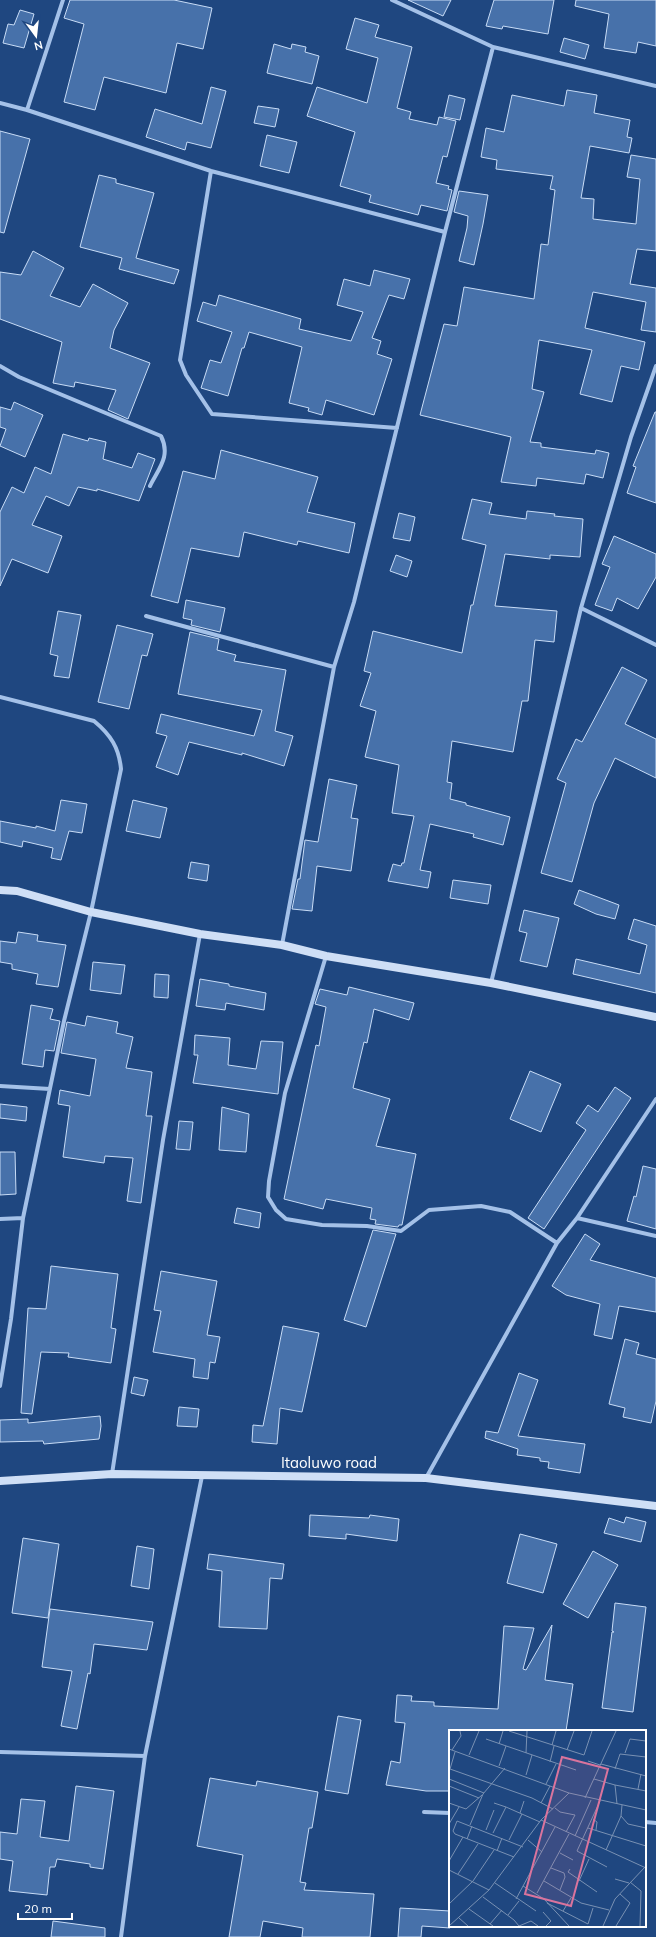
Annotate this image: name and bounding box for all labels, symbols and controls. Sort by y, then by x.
north arrow [16,16,56,56]
text: N [33,38,44,53]
street label: Itaoluwo road [281,1453,377,1472]
inset map [449,1730,646,1927]
scale bar [18,1895,72,1921]
text: 20 m [24,1901,52,1916]

